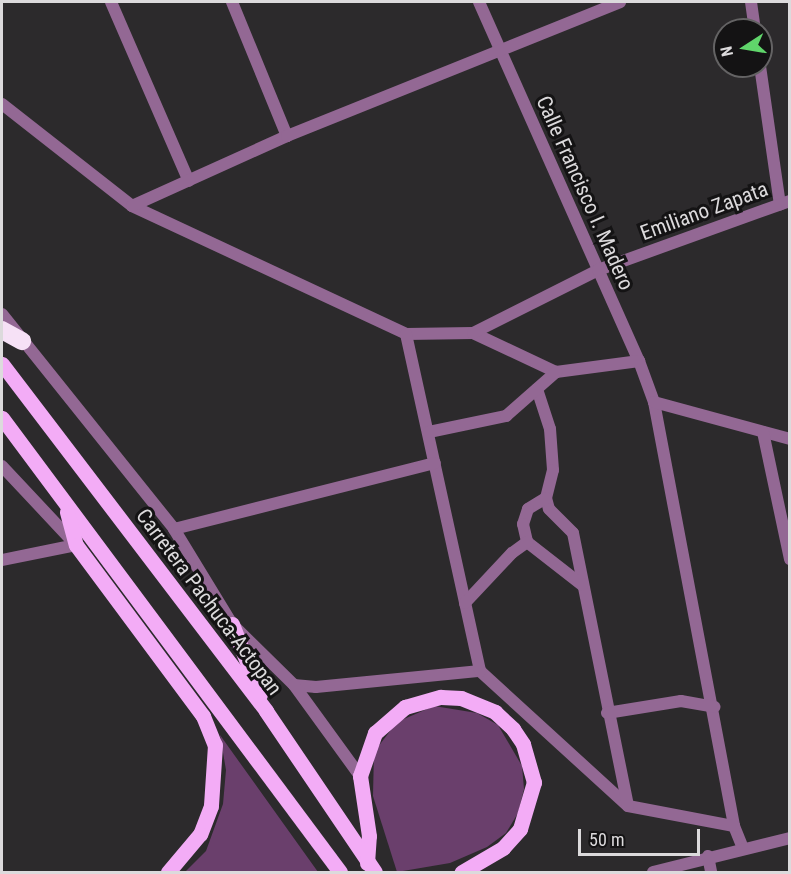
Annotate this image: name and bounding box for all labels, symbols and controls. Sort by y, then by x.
north arrow [713,18,773,78]
text: N [717,45,737,58]
street label: Calle Francisco I. Madero [531,92,639,294]
street label: Emiliano Zapata [637,176,771,246]
street label: Carretera Pachuca-Actopan [131,504,287,700]
scale bar [581,817,702,855]
text: 50 m [589,829,624,850]

